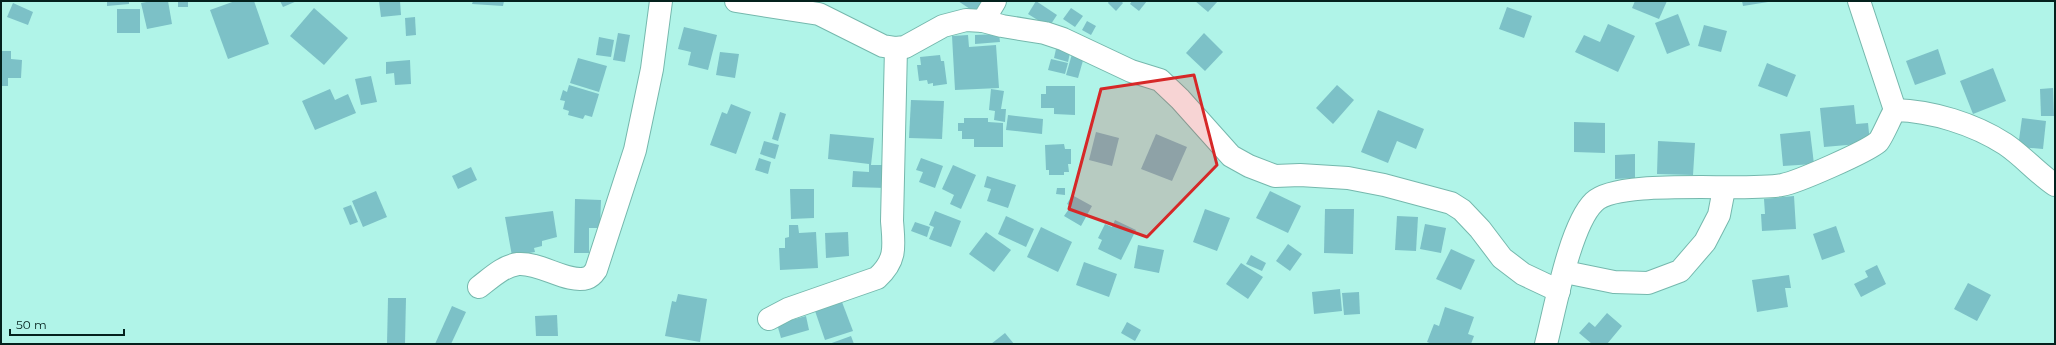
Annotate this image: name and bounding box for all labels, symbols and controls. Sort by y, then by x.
scale bar [10,311,124,337]
text: 50 m [16,317,47,332]

